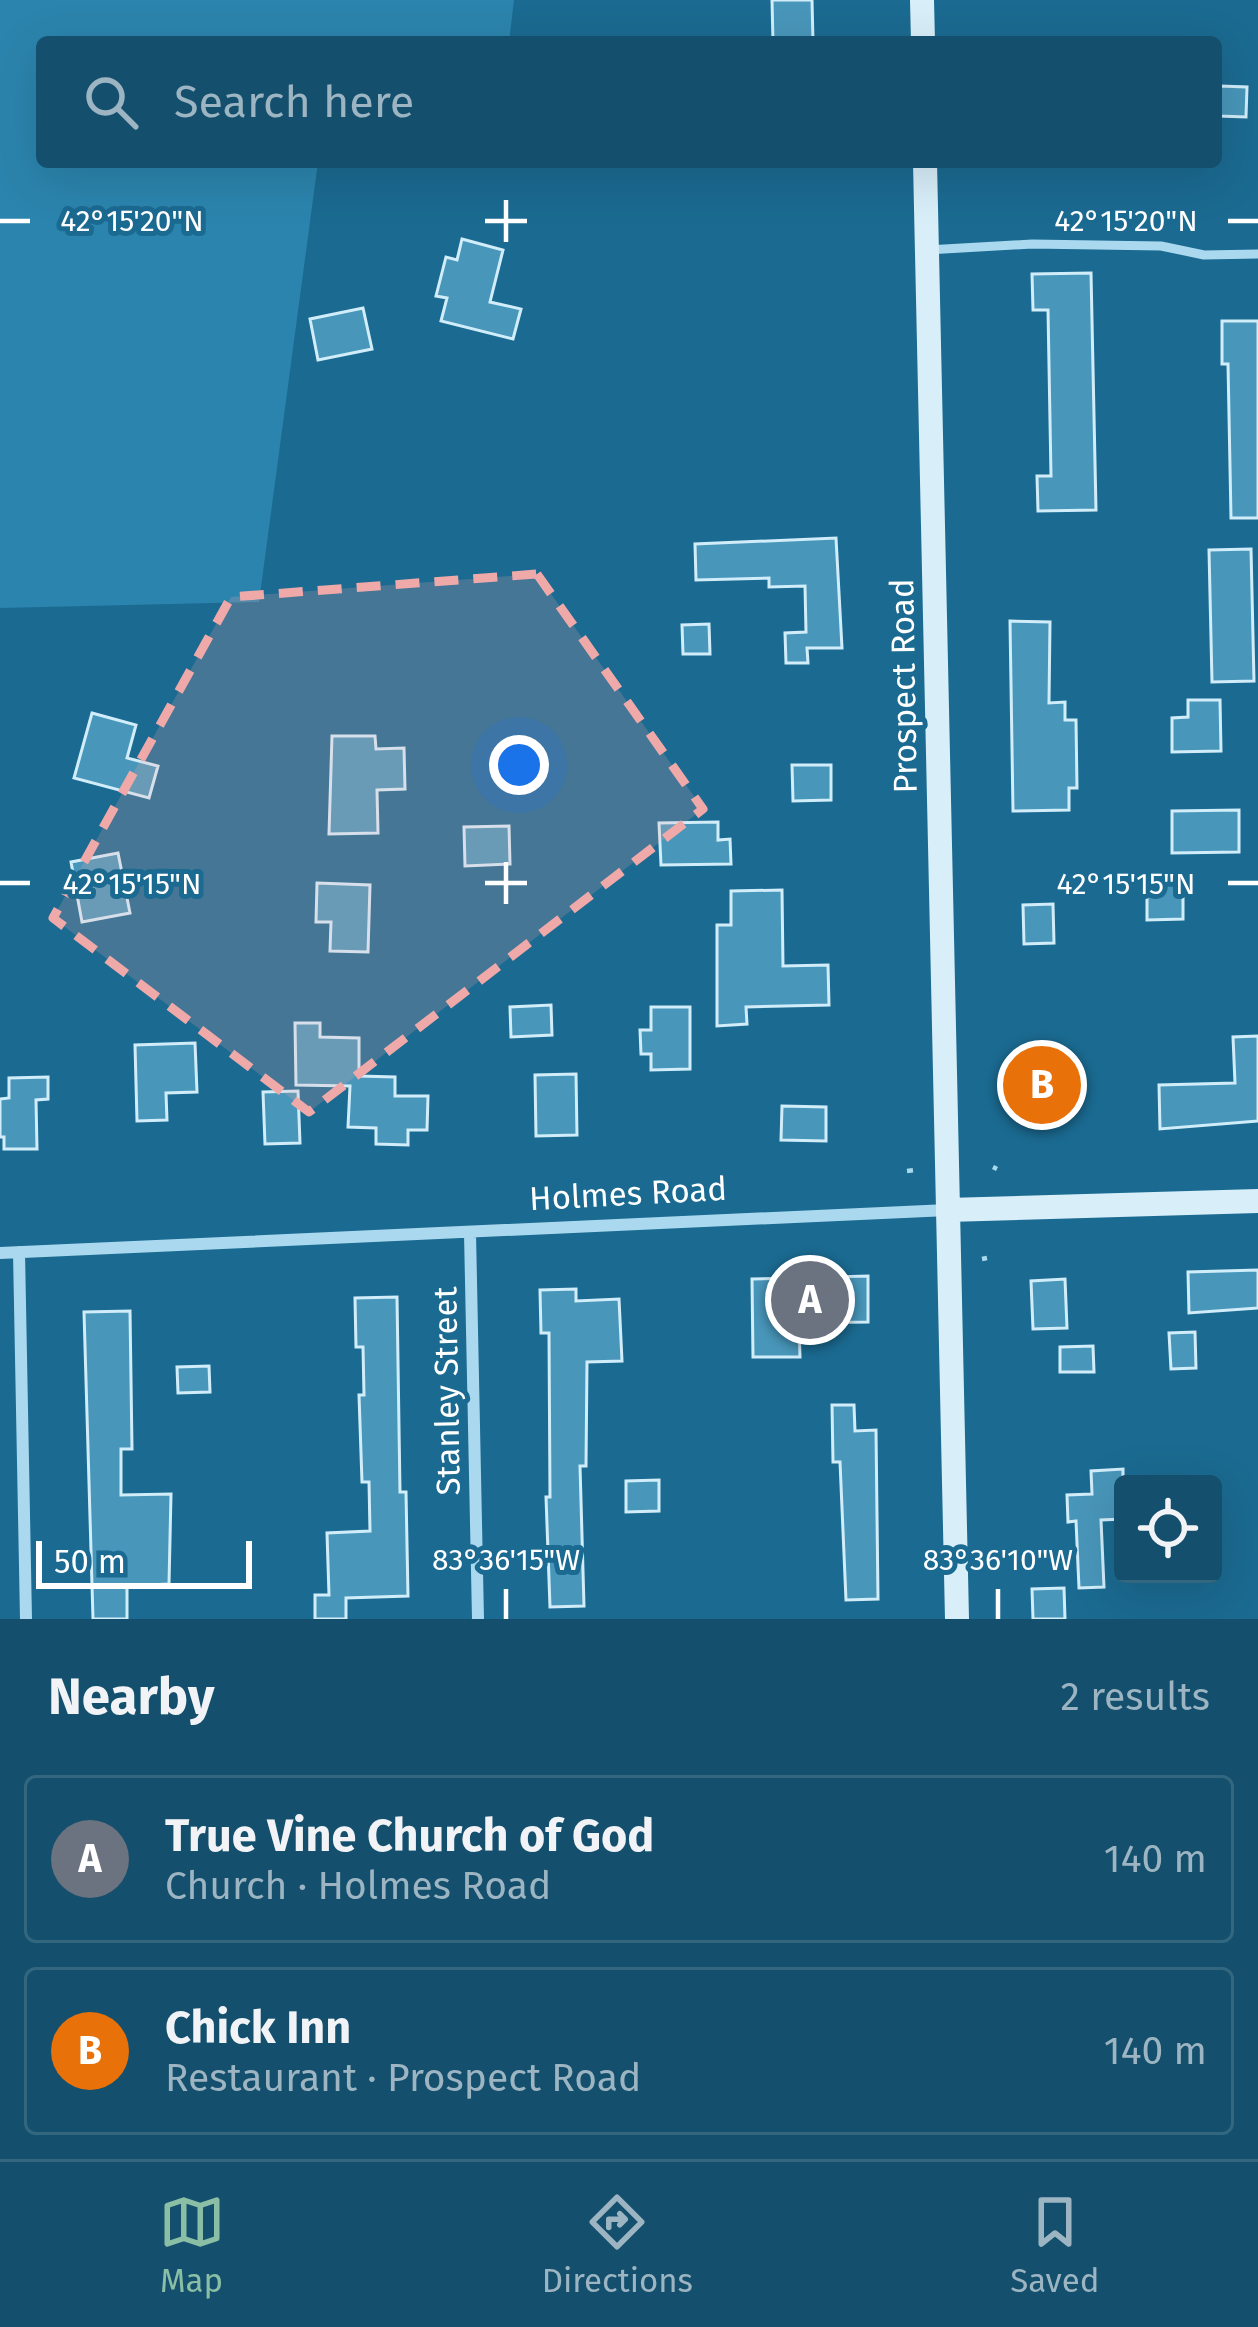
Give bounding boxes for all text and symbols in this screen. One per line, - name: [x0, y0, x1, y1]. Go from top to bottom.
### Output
- search box: [36, 36, 1222, 168]
- icon: search: [78, 69, 144, 135]
- text: Search here: [174, 75, 414, 129]
- text: 42°15'20"N: [60, 203, 204, 239]
- text: 42°15'20"N: [1054, 203, 1198, 239]
- street label: Prospect Road: [882, 578, 926, 794]
- your location: [489, 735, 549, 795]
- text: 42°15'15"N: [62, 866, 202, 902]
- text: 42°15'15"N: [1056, 866, 1196, 902]
- pin: B: [1003, 1040, 1081, 1130]
- street label: Holmes Road: [528, 1169, 728, 1219]
- pin: A: [771, 1255, 849, 1345]
- street label: Stanley Street: [425, 1286, 469, 1496]
- map controls: [1114, 1475, 1222, 1583]
- button: locate: [1114, 1475, 1222, 1583]
- scale bar: [36, 1535, 252, 1588]
- text: 50 m: [54, 1542, 126, 1582]
- text: 83°36'15"W: [432, 1542, 580, 1578]
- text: 83°36'10"W: [923, 1542, 1073, 1578]
- text: Nearby: [48, 1666, 214, 1728]
- text: 2 results: [1061, 1674, 1210, 1720]
- text: True Vine Church of God: [165, 1809, 654, 1863]
- text: A: [78, 1836, 102, 1882]
- text: 140 m: [1104, 1836, 1207, 1882]
- text: Church · Holmes Road: [165, 1863, 551, 1909]
- text: Chick Inn: [165, 2001, 351, 2055]
- text: B: [78, 2028, 102, 2074]
- text: 140 m: [1104, 2028, 1207, 2074]
- text: Restaurant · Prospect Road: [165, 2055, 641, 2101]
- tab: Map: [159, 2189, 225, 2301]
- tab: Directions: [542, 2189, 693, 2301]
- tab: Saved: [1010, 2189, 1099, 2301]

